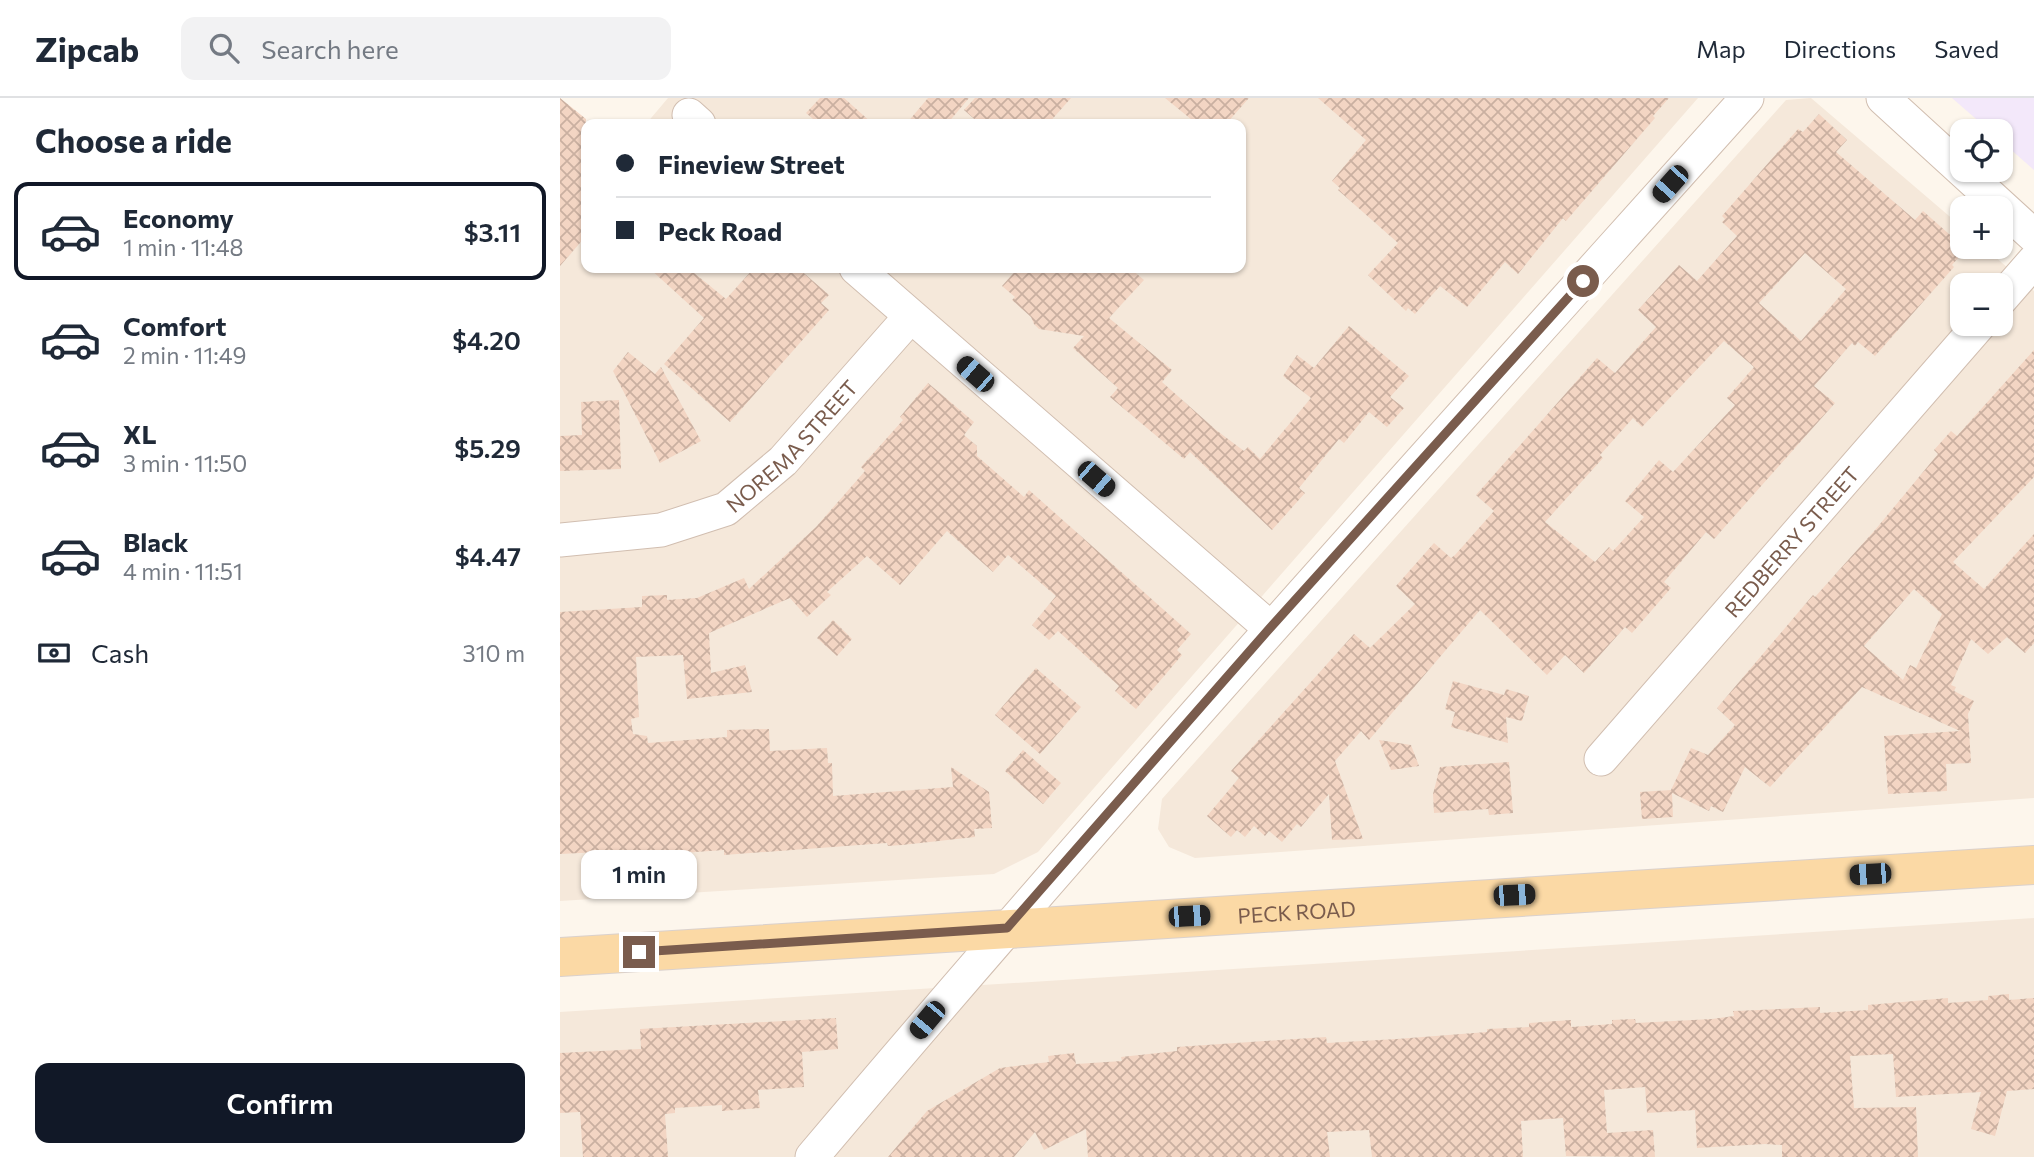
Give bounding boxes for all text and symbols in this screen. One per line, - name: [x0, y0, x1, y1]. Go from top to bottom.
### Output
- search box: [181, 17, 671, 80]
- text: Zipcab: [35, 28, 139, 69]
- icon: search: [205, 29, 243, 67]
- text: Search here: [261, 33, 399, 64]
- text: Map: [1696, 34, 1746, 63]
- text: Directions: [1784, 34, 1896, 63]
- text: Saved: [1934, 34, 1999, 63]
- map controls: [1950, 119, 2013, 336]
- button: locate: [1950, 119, 2013, 182]
- text: Choose a ride: [35, 120, 232, 160]
- text: Fineview Street: [658, 148, 845, 179]
- car: [1649, 161, 1692, 207]
- button: +: [1950, 196, 2013, 259]
- icon: car: [39, 200, 102, 263]
- text: Economy: [123, 202, 234, 233]
- text: Peck Road: [658, 215, 782, 246]
- text: $3.11: [464, 216, 521, 247]
- text: 1 min · 11:48: [123, 233, 243, 261]
- route start: [1567, 265, 1599, 297]
- button: −: [1950, 273, 2013, 336]
- icon: car: [39, 308, 102, 371]
- text: Comfort: [123, 310, 226, 341]
- text: $4.20: [452, 324, 521, 355]
- text: 2 min · 11:49: [123, 341, 246, 369]
- car: [953, 352, 998, 396]
- street label: NOREMA STREET: [720, 374, 862, 517]
- icon: car: [39, 416, 102, 479]
- text: XL: [123, 418, 157, 449]
- text: $5.29: [454, 432, 521, 463]
- text: 3 min · 11:50: [123, 449, 247, 477]
- car: [1074, 457, 1119, 501]
- street label: REDBERRY STREET: [1719, 461, 1863, 621]
- icon: car: [39, 524, 102, 587]
- text: Black: [123, 526, 189, 557]
- text: $4.47: [455, 540, 521, 571]
- text: 4 min · 11:51: [123, 557, 243, 585]
- icon: cash: [35, 634, 73, 672]
- text: Cash: [91, 637, 149, 668]
- text: 310 m: [463, 639, 525, 667]
- callout: 1 min: [581, 850, 697, 900]
- text: 1 min: [612, 860, 666, 888]
- car: [1849, 862, 1892, 886]
- car: [1493, 883, 1536, 907]
- street label: PECK ROAD: [1237, 895, 1356, 927]
- car: [1168, 904, 1211, 928]
- route end: [623, 936, 655, 968]
- car: [906, 997, 949, 1043]
- button: Confirm: [35, 1063, 525, 1143]

